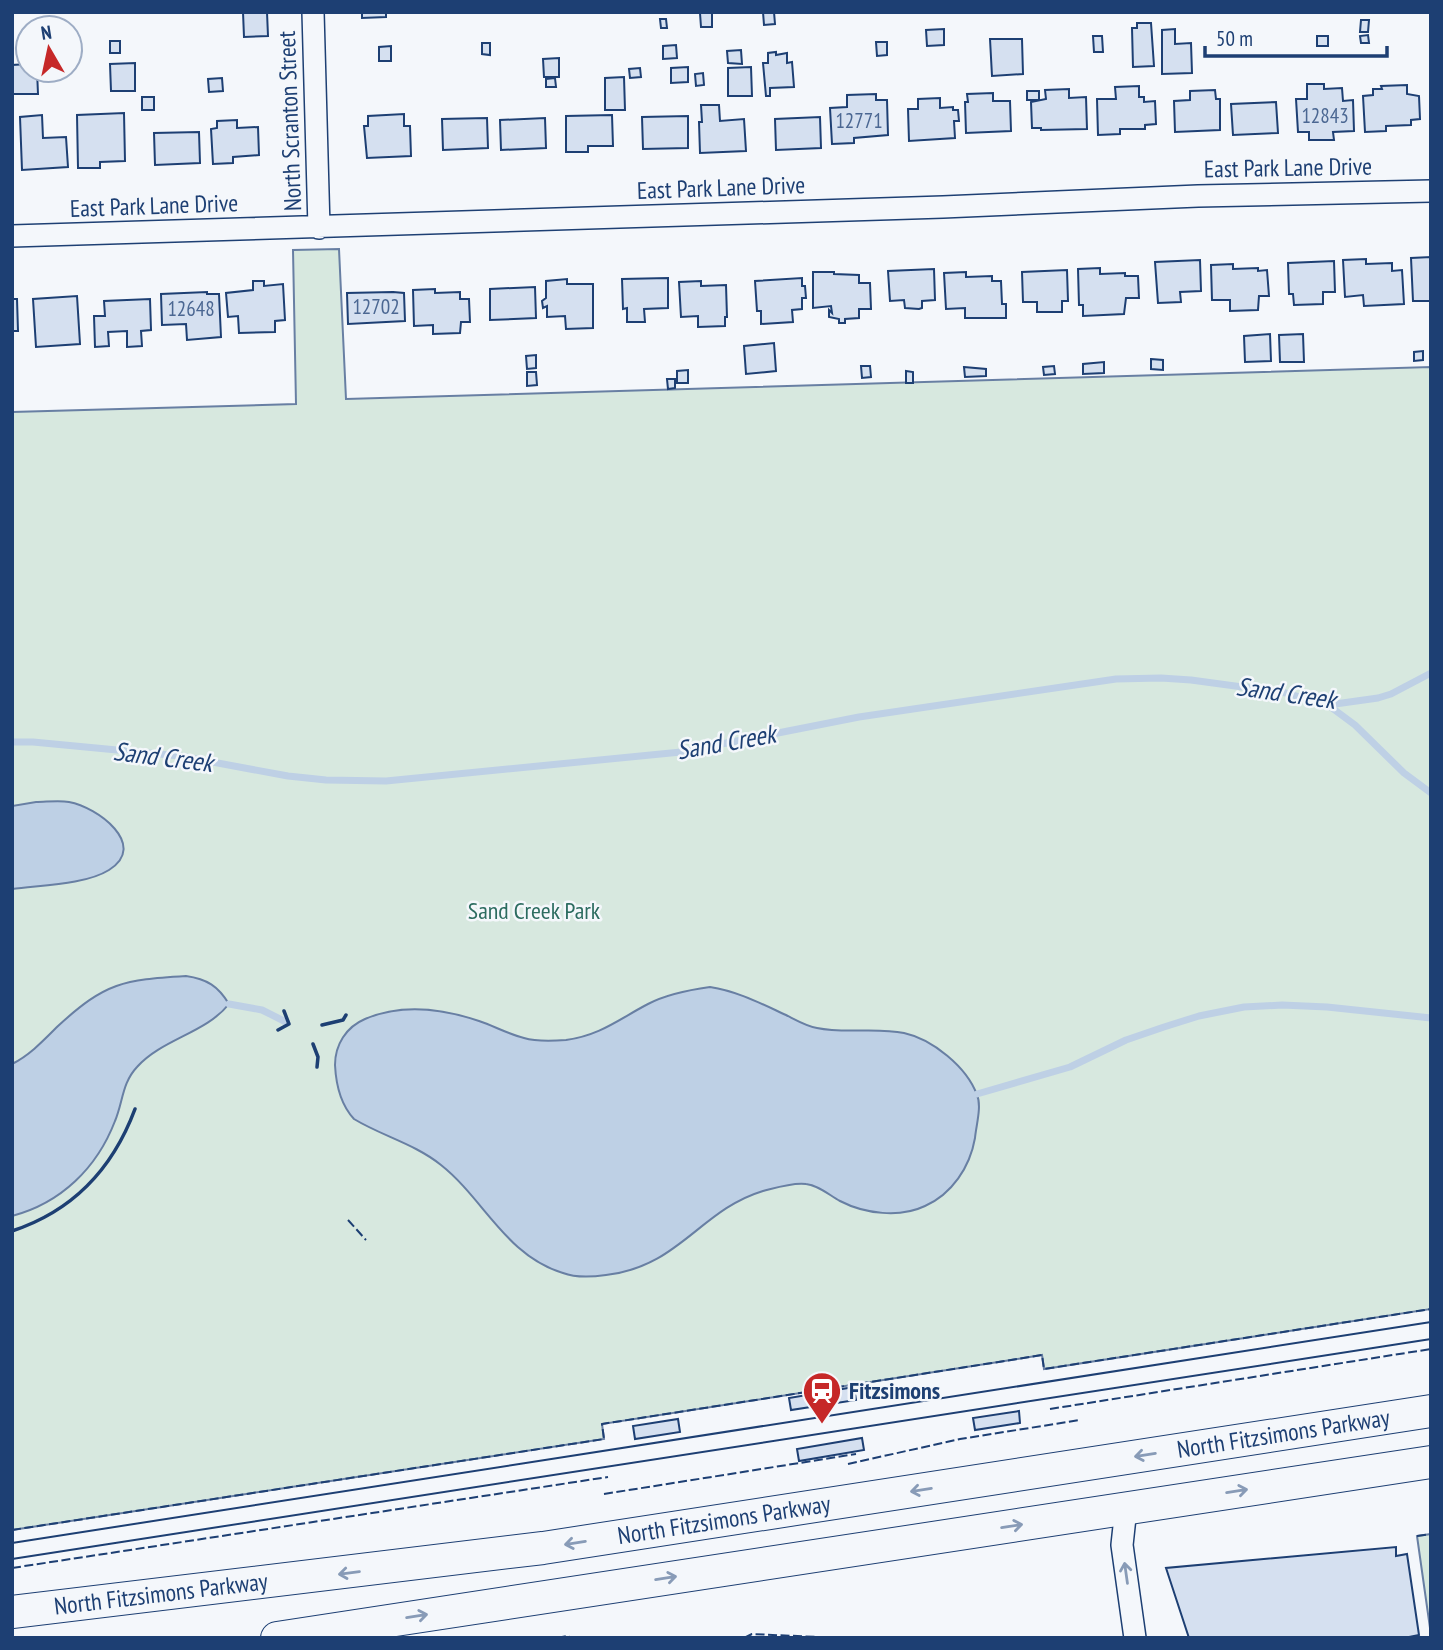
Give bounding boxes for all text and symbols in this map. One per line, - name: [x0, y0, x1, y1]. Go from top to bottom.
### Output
- north arrow: [14, 14, 84, 84]
- scale bar: [1205, 14, 1387, 58]
- text: N: [39, 20, 53, 45]
- text: 50 m: [1216, 25, 1253, 52]
- street label: North Scranton Street: [271, 30, 308, 212]
- house number: 12843: [1301, 102, 1349, 129]
- house number: 12771: [835, 107, 883, 134]
- street label: East Park Lane Drive: [1204, 151, 1372, 184]
- street label: East Park Lane Drive: [636, 169, 806, 206]
- street label: East Park Lane Drive: [69, 187, 239, 224]
- house number: 12702: [352, 293, 400, 320]
- house number: 12648: [167, 295, 215, 322]
- water label: Sand Creek: [1234, 669, 1341, 716]
- water label: Sand Creek: [674, 716, 781, 766]
- water label: Sand Creek: [112, 734, 217, 779]
- park label: Sand Creek Park: [468, 895, 601, 926]
- station icon: Fitzsimons: [801, 1370, 843, 1425]
- place label: Fitzsimons: [849, 1375, 940, 1406]
- street label: North Fitzsimons Parkway: [1175, 1402, 1392, 1465]
- one-way arrow: [1134, 1449, 1157, 1462]
- one-way arrow: [910, 1484, 932, 1497]
- one-way arrow: [1225, 1485, 1248, 1498]
- street label: North Fitzsimons Parkway: [615, 1488, 832, 1551]
- one-way arrow: [1000, 1519, 1023, 1532]
- one-way arrow: [564, 1537, 587, 1550]
- one-way arrow: [1119, 1562, 1132, 1585]
- street label: North Fitzsimons Parkway: [52, 1565, 269, 1622]
- one-way arrow: [338, 1566, 361, 1579]
- one-way arrow: [654, 1571, 677, 1584]
- one-way arrow: [405, 1609, 428, 1622]

